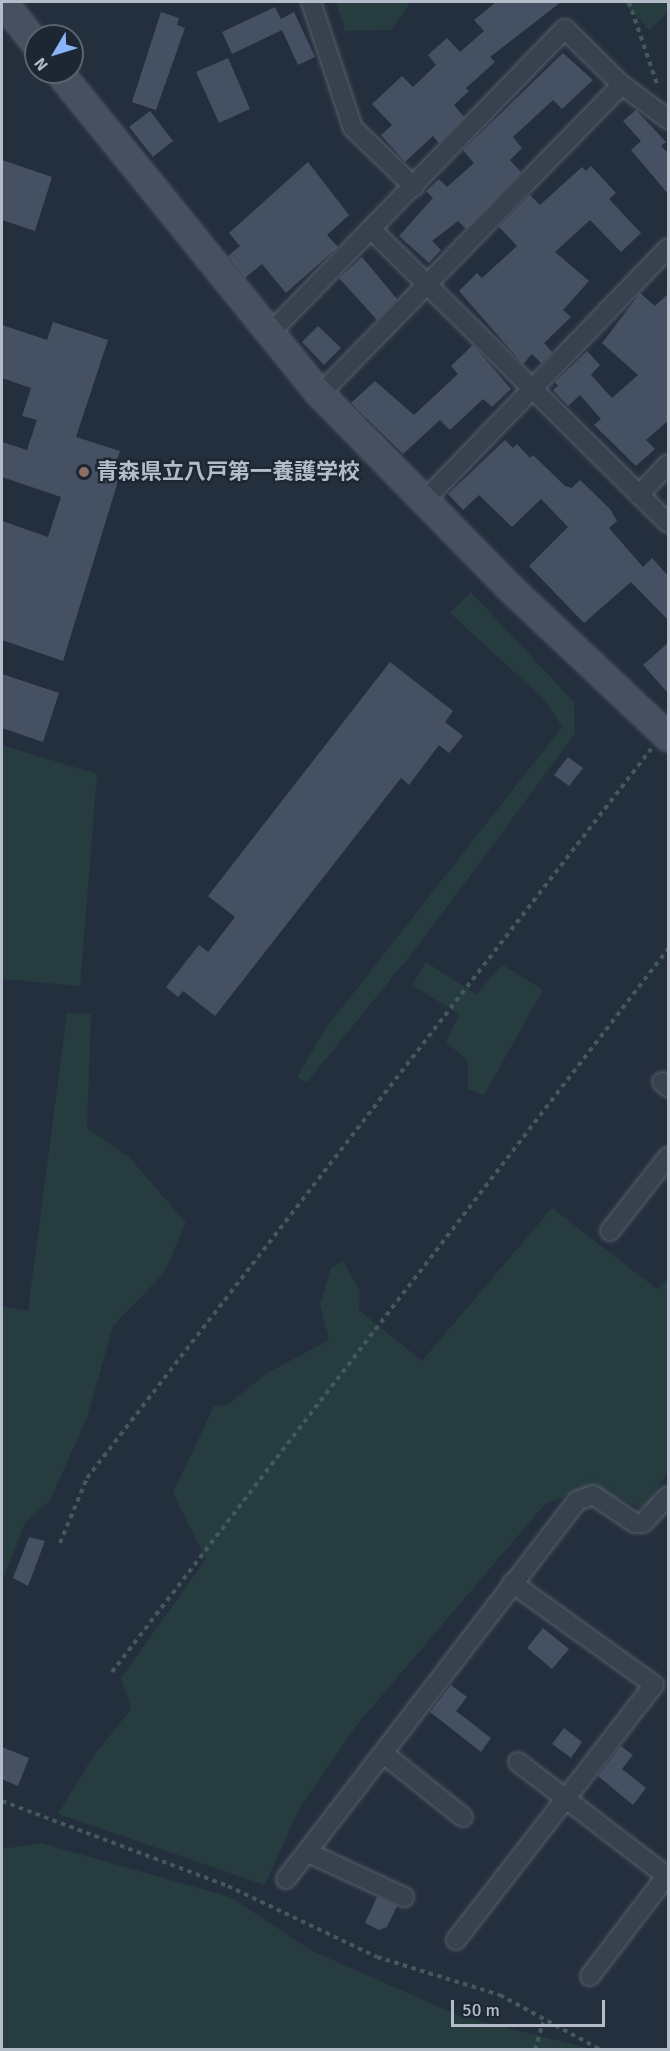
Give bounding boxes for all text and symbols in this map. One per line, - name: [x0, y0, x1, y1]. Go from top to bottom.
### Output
- north arrow: [24, 24, 84, 84]
- text: N: [30, 53, 53, 74]
- place label: 青森県立八戸第一養護学校: [96, 459, 360, 485]
- marker: 青森県立八戸第一養護学校: [77, 465, 91, 479]
- scale bar: [454, 1988, 608, 2026]
- text: 50 m: [462, 1999, 500, 2021]

